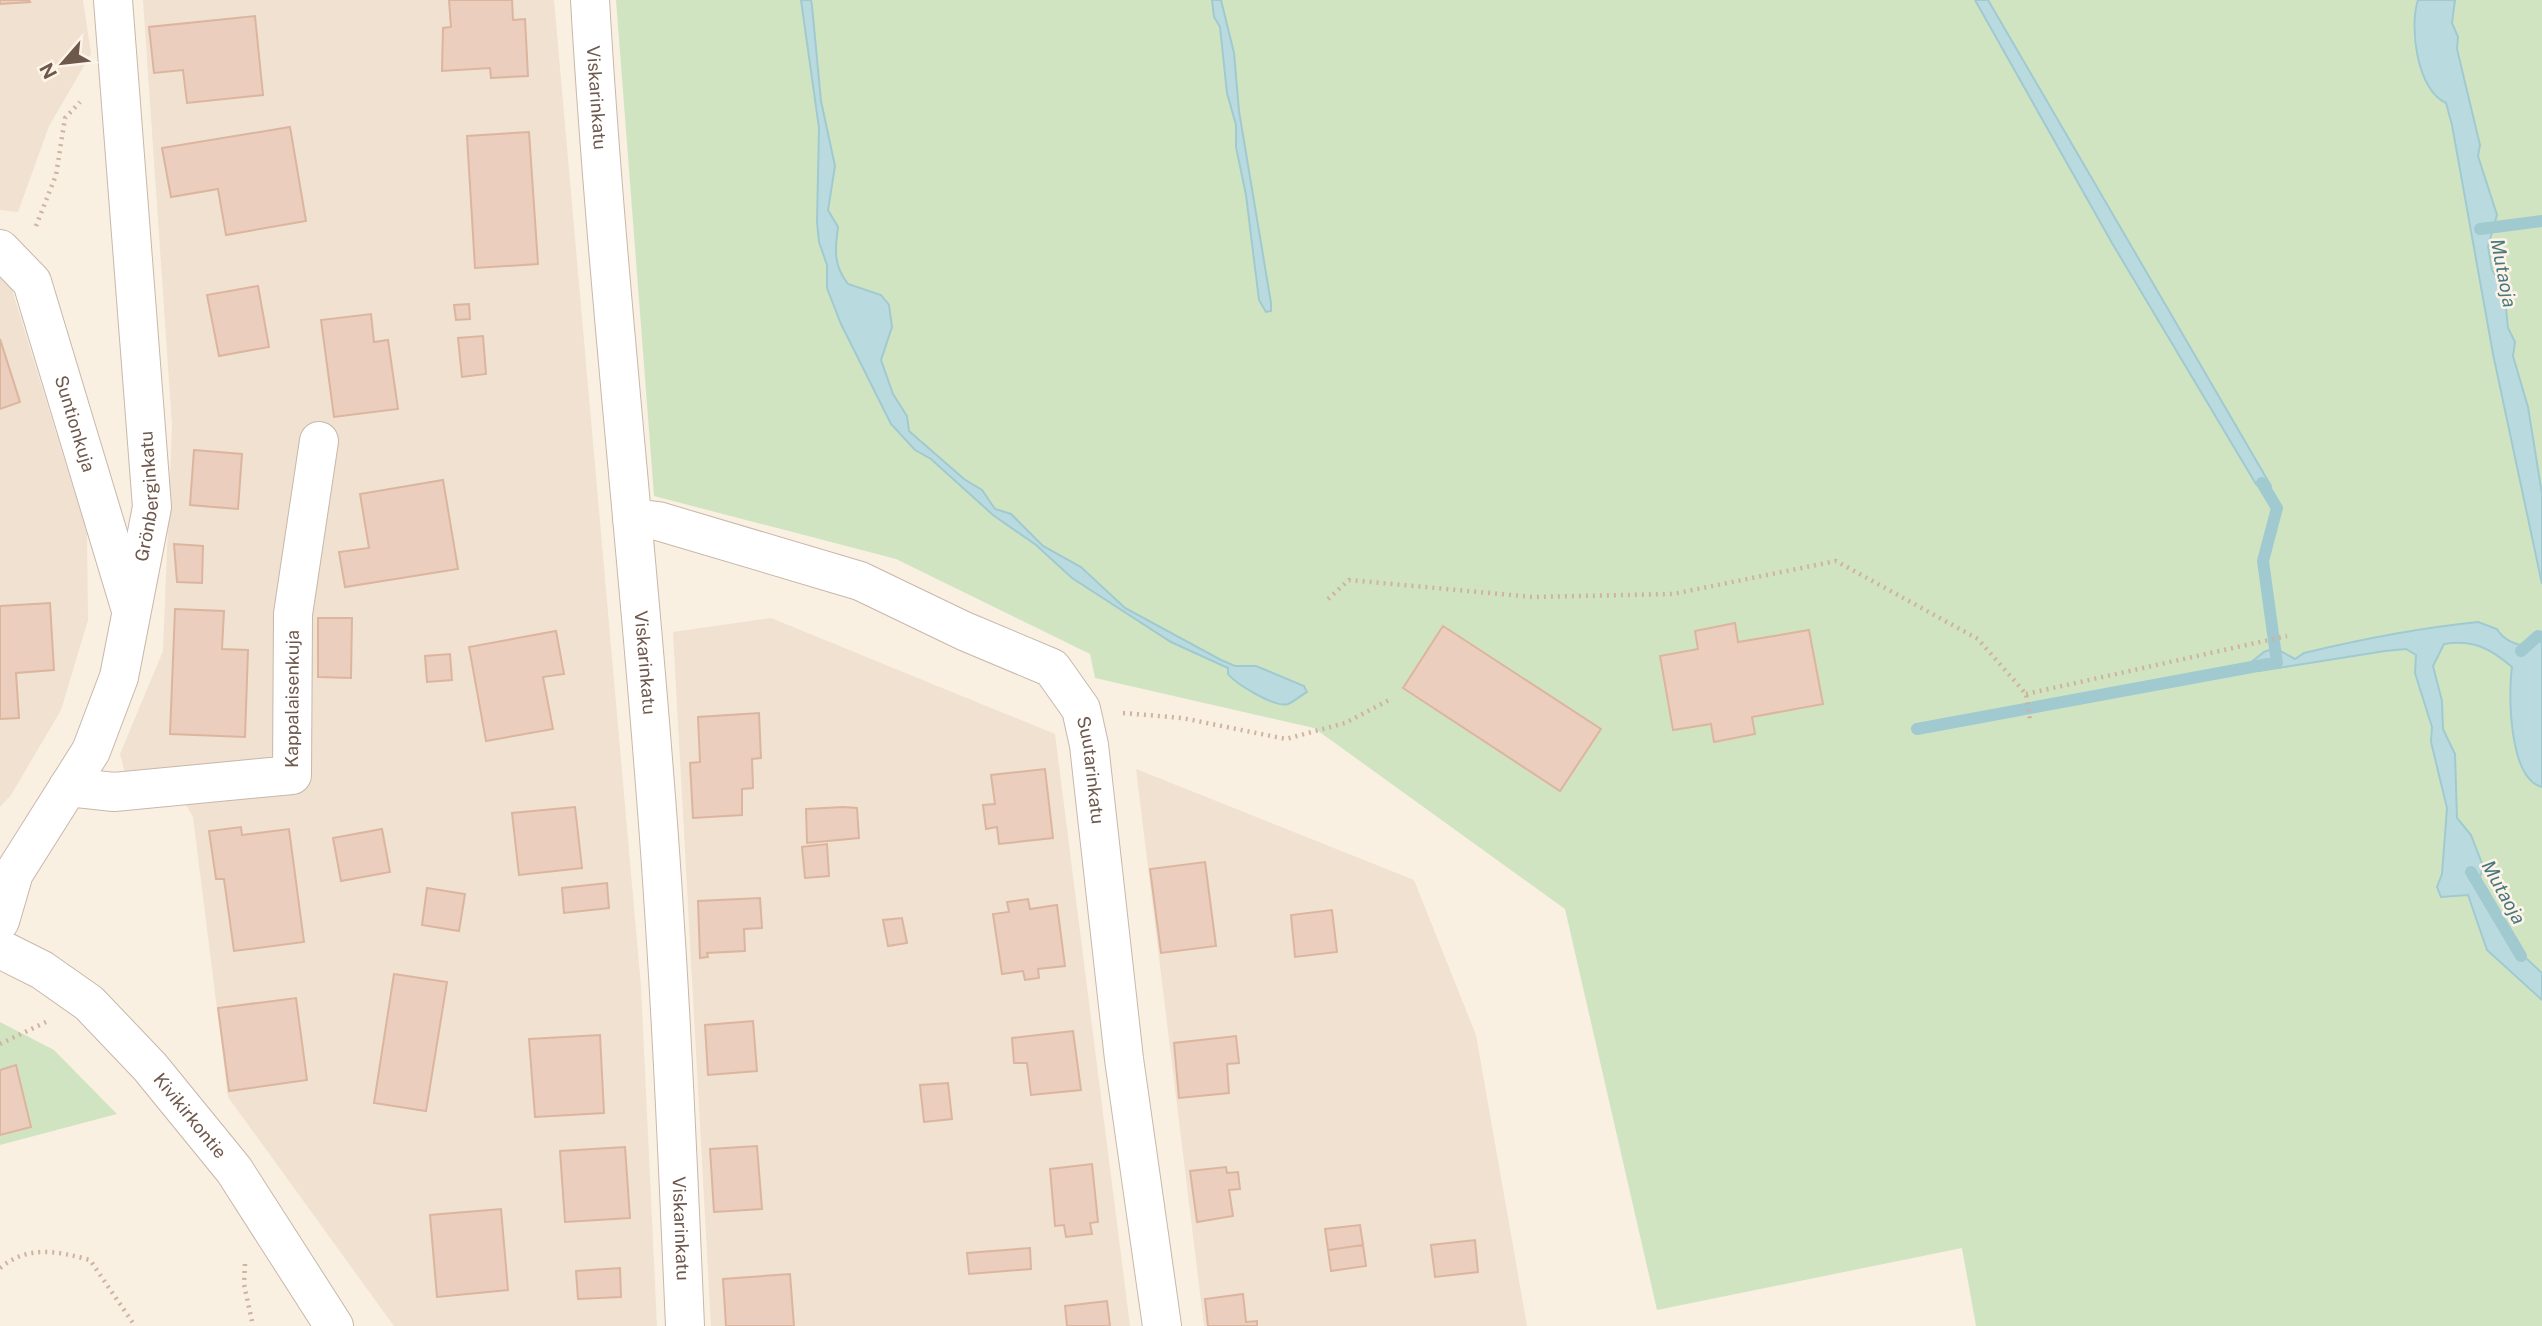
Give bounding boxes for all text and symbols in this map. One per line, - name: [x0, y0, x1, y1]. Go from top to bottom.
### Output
- north arrow: [28, 28, 98, 98]
- street label: Viskarinkatu: [583, 45, 611, 151]
- text: N: [35, 59, 61, 83]
- water label: Mutaoja: [2487, 237, 2521, 309]
- street label: Suntionkuja: [51, 373, 100, 474]
- street label: Grönberginkatu: [131, 430, 162, 563]
- street label: Viskarinkatu: [631, 610, 660, 716]
- street label: Kappalaisenkuja: [281, 630, 303, 768]
- street label: Suutarinkatu: [1073, 714, 1109, 825]
- water label: Mutaoja: [2478, 856, 2530, 928]
- street label: Kivikirkontie: [149, 1069, 231, 1162]
- street label: Viskarinkatu: [668, 1176, 694, 1281]

